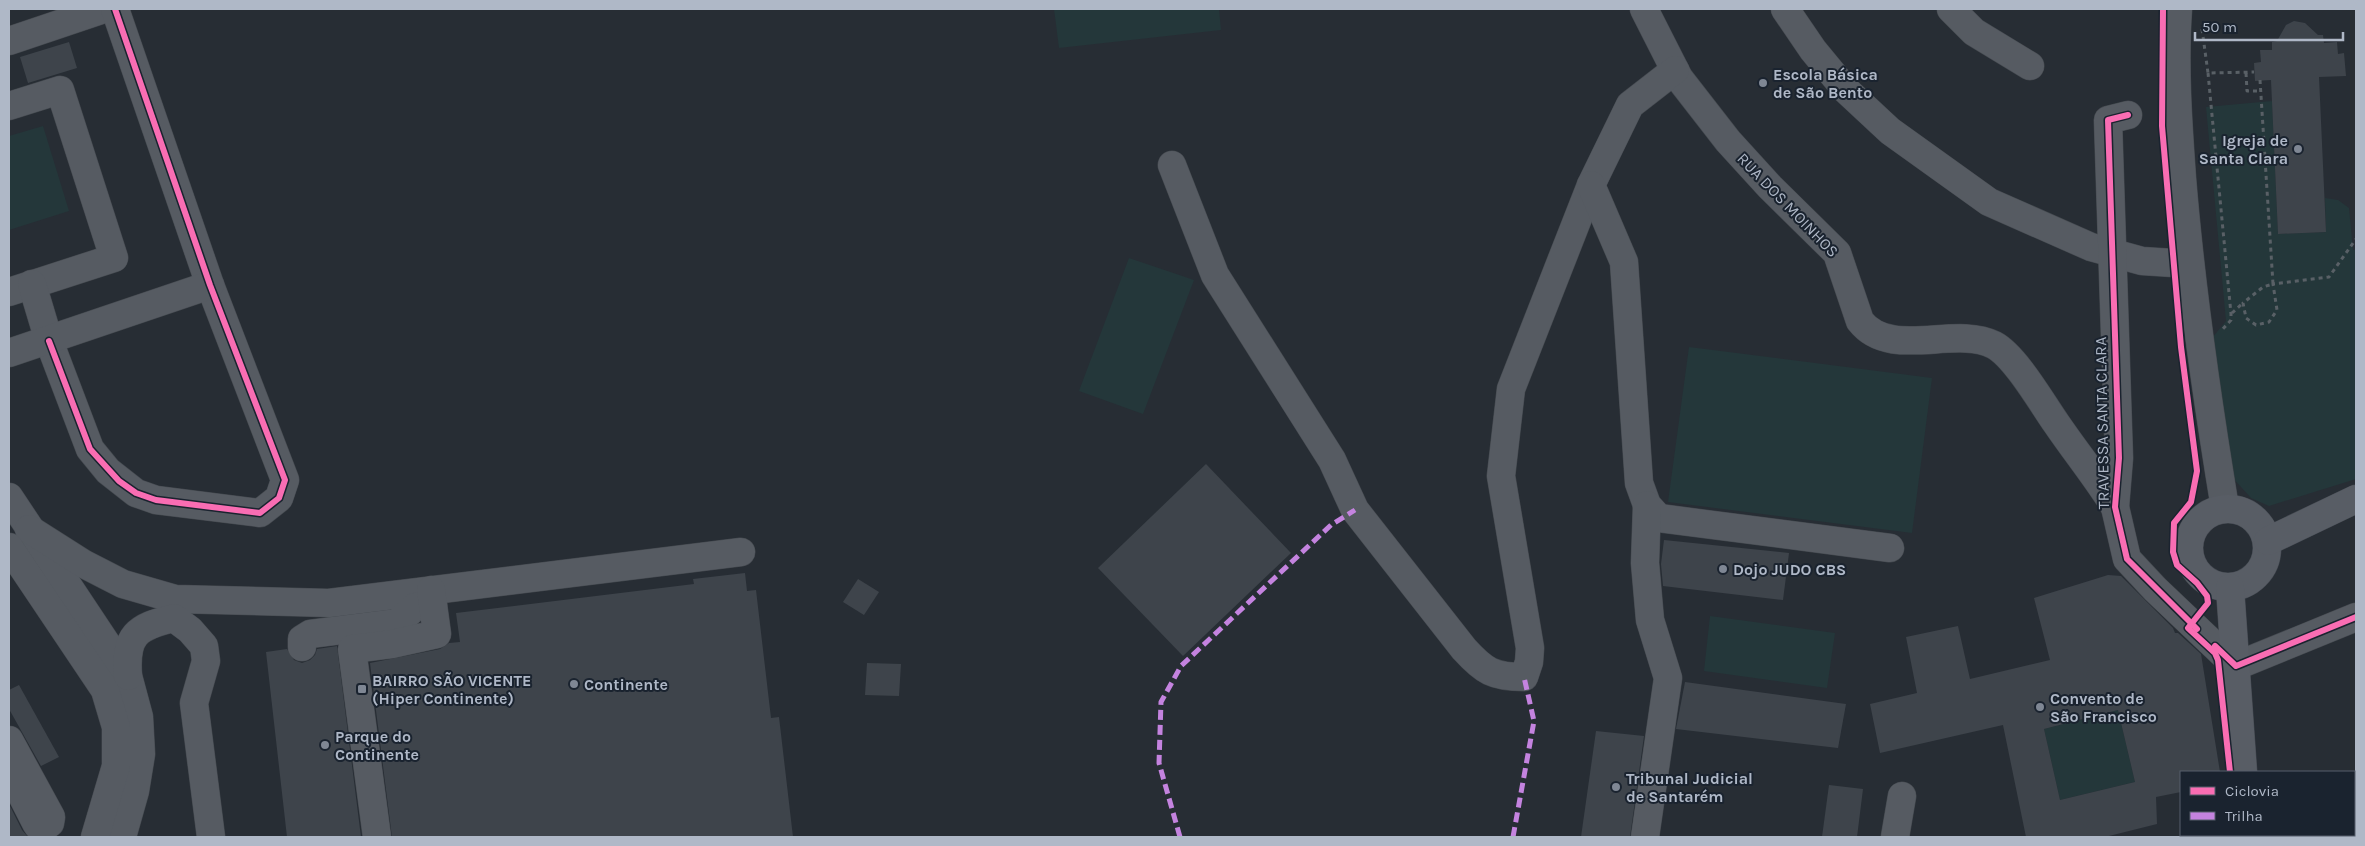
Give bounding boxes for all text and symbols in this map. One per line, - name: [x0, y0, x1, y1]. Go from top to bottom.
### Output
- scale bar: [2195, 10, 2342, 42]
- text: 50 m: [2202, 18, 2237, 36]
- place label: Escola Básica de São Bento: [1773, 65, 1878, 102]
- marker: Escola Básica de São Bento: [1757, 77, 1769, 89]
- place label: Igreja de Santa Clara: [2199, 131, 2288, 168]
- marker: Igreja de Santa Clara: [2292, 143, 2304, 155]
- street label: RUA DOS MOINHOS: [1733, 149, 1843, 261]
- street label: TRAVESSA SANTA CLARA: [2091, 337, 2113, 509]
- place label: Dojo JUDO CBS: [1733, 560, 1846, 579]
- marker: Dojo JUDO CBS: [1717, 563, 1729, 575]
- place label: BAIRRO SÃO VICENTE (Hiper Continente): [372, 671, 531, 708]
- place label: Continente: [584, 675, 668, 694]
- marker: Continente: [568, 678, 580, 690]
- marker: BAIRRO SÃO VICENTE (Hiper Continente): [356, 683, 368, 695]
- place label: Convento de São Francisco: [2050, 689, 2157, 726]
- marker: Convento de São Francisco: [2034, 701, 2046, 713]
- place label: Parque do Continente: [335, 727, 419, 764]
- marker: Parque do Continente: [319, 739, 331, 751]
- place label: Tribunal Judicial de Santarém: [1626, 769, 1753, 806]
- legend: [2180, 771, 2355, 836]
- marker: Tribunal Judicial de Santarém: [1610, 781, 1622, 793]
- text: Ciclovia: [2225, 782, 2279, 800]
- text: Trilha: [2225, 807, 2263, 825]

